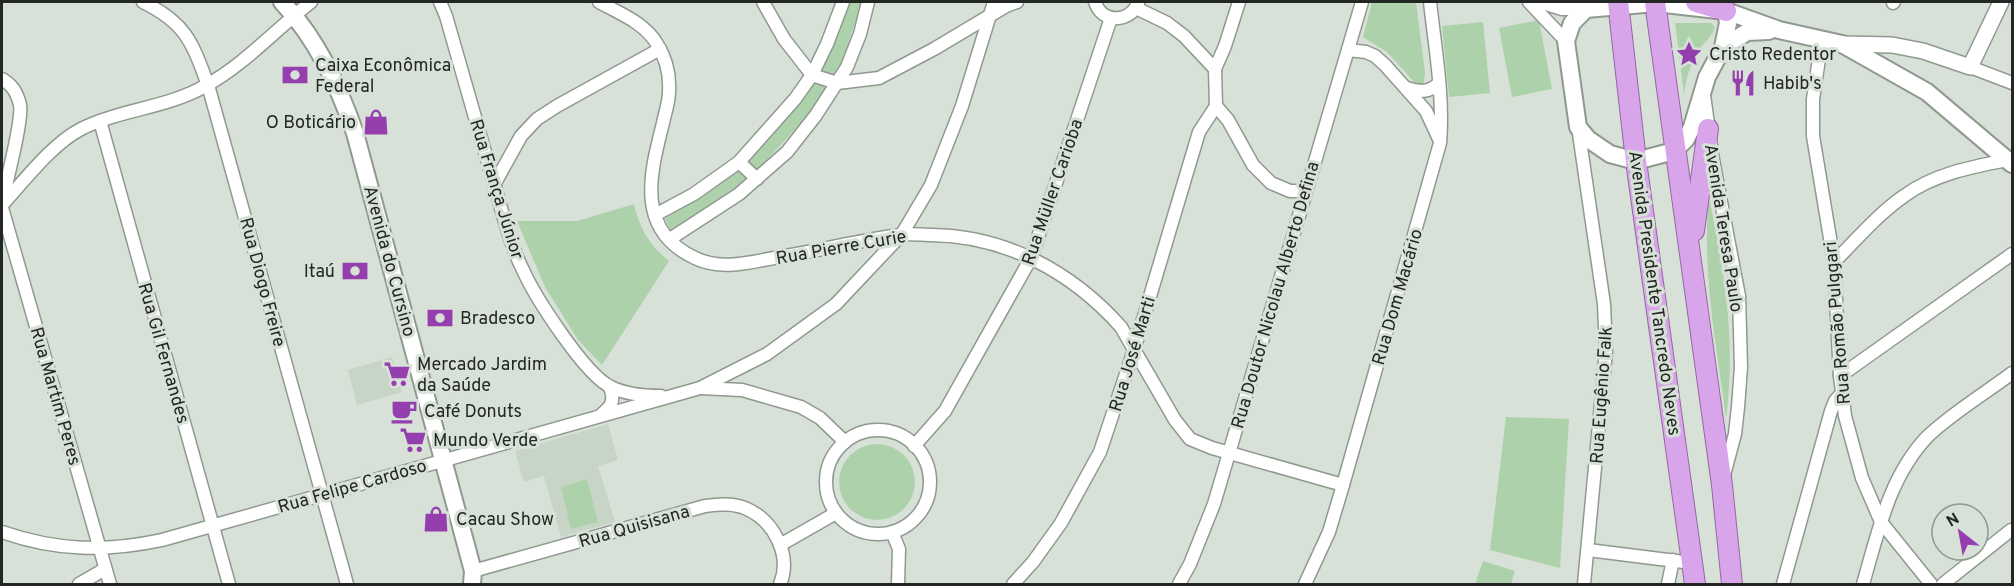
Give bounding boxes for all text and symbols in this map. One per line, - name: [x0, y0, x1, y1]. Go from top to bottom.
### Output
- place icon: Cristo Redentor: [1674, 39, 1704, 69]
- place label: Cristo Redentor: [1709, 44, 1836, 67]
- place label: Caixa Econômica Federal: [315, 55, 451, 99]
- bank icon: Caixa Econômica Federal: [280, 60, 310, 90]
- restaurant icon: Habib's: [1728, 68, 1758, 98]
- place label: Habib's: [1763, 73, 1822, 96]
- shop icon: O Boticário: [361, 107, 391, 137]
- place label: O Boticário: [266, 112, 356, 135]
- street label: Rua Müller Carioba: [1018, 116, 1089, 269]
- street label: Rua França Júnior: [463, 117, 528, 262]
- street label: Avenida Teresa Paulo: [1698, 142, 1747, 314]
- street label: Avenida Presidente Tancredo Neves: [1622, 149, 1685, 437]
- street label: Rua Doutor Nicolau Alberto Defina: [1227, 159, 1326, 432]
- street label: Avenida do Cursino: [357, 183, 420, 339]
- street label: Rua Diogo Freire: [233, 215, 290, 350]
- street label: Rua Pierre Curie: [774, 226, 908, 271]
- street label: Rua Dom Macário: [1368, 227, 1429, 368]
- street label: Rua Romão Pulggari: [1820, 240, 1857, 405]
- bank icon: Itaú: [340, 256, 370, 286]
- place label: Itaú: [304, 261, 335, 284]
- street label: Rua Gil Fernandes: [131, 280, 194, 426]
- street label: Rua José Marti: [1105, 294, 1162, 415]
- bank icon: Bradesco: [425, 303, 455, 333]
- place label: Bradesco: [460, 308, 535, 331]
- street label: Rua Martim Peres: [24, 325, 85, 468]
- street label: Rua Eugênio Falk: [1586, 326, 1619, 465]
- place label: Mercado Jardim da Saúde: [417, 354, 547, 398]
- supermarket icon: Mercado Jardim da Saúde: [382, 359, 412, 389]
- cafe icon: Café Donuts: [389, 396, 419, 426]
- place label: Café Donuts: [424, 401, 522, 424]
- supermarket icon: Mundo Verde: [398, 425, 428, 455]
- place label: Mundo Verde: [433, 430, 538, 453]
- street label: Rua Felipe Cardoso: [275, 455, 430, 520]
- street label: Rua Quisisana: [576, 501, 692, 554]
- north arrow: [1930, 502, 1990, 562]
- shop icon: Cacau Show: [421, 504, 451, 534]
- place label: Cacau Show: [456, 509, 554, 532]
- text: N: [1943, 509, 1963, 532]

